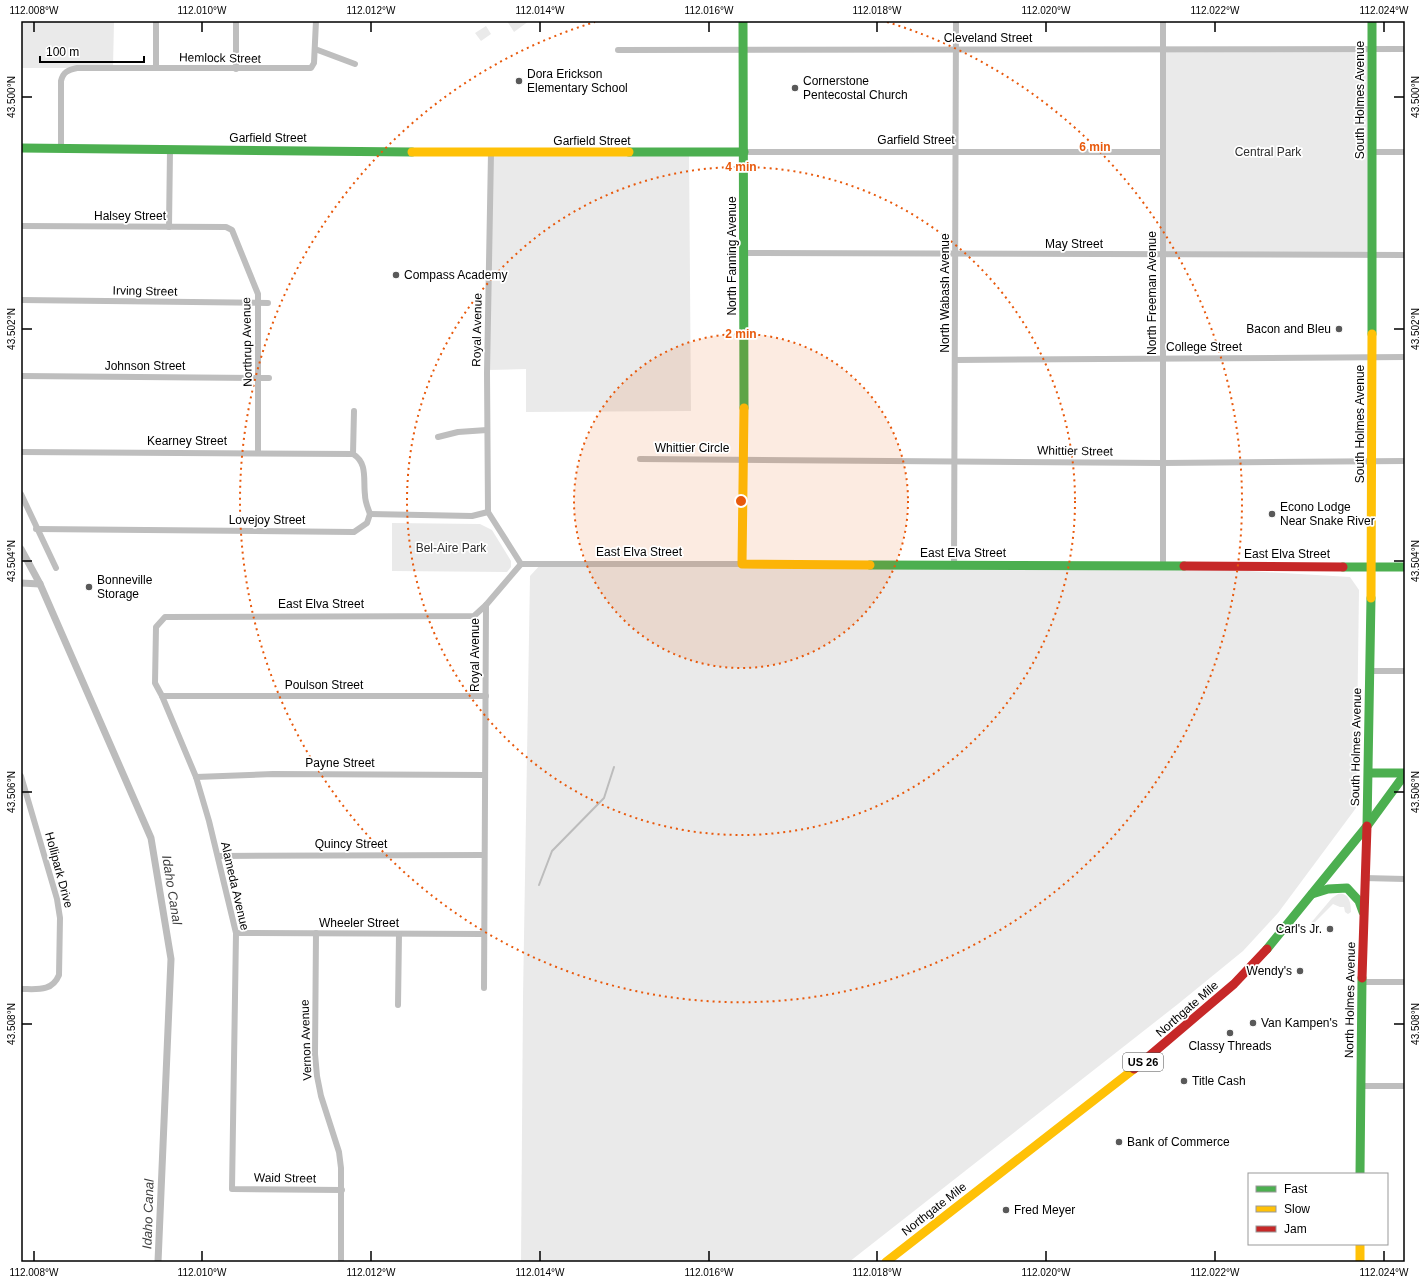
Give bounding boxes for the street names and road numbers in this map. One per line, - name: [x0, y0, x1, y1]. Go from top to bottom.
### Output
- street label: Cleveland Street: [944, 31, 1033, 45]
- street label: South Holmes Avenue: [1353, 40, 1367, 159]
- street label: Hemlock Street: [179, 50, 262, 66]
- street label: Garfield Street: [229, 131, 307, 145]
- street label: Garfield Street: [877, 133, 955, 147]
- street label: Garfield Street: [553, 134, 631, 148]
- street label: North Fanning Avenue: [725, 196, 739, 316]
- street label: Halsey Street: [94, 209, 167, 223]
- street label: North Freeman Avenue: [1145, 231, 1159, 355]
- street label: North Wabash Avenue: [938, 233, 952, 353]
- street label: May Street: [1045, 237, 1104, 251]
- street label: Irving Street: [113, 283, 178, 299]
- street label: Royal Avenue: [469, 293, 485, 367]
- street label: Northrup Avenue: [239, 297, 255, 387]
- street label: College Street: [1166, 340, 1243, 354]
- street label: Johnson Street: [105, 359, 186, 373]
- street label: South Holmes Avenue: [1353, 364, 1367, 483]
- street label: Kearney Street: [147, 434, 228, 448]
- street label: Whittier Circle: [655, 441, 730, 455]
- street label: Whittier Street: [1037, 443, 1114, 459]
- street label: Lovejoy Street: [229, 513, 306, 527]
- street label: East Elva Street: [596, 545, 683, 559]
- street label: East Elva Street: [920, 546, 1007, 560]
- street label: East Elva Street: [1244, 547, 1331, 561]
- street label: East Elva Street: [278, 597, 365, 611]
- street label: Royal Avenue: [468, 618, 482, 692]
- street label: Poulson Street: [285, 678, 364, 692]
- street label: South Holmes Avenue: [1348, 687, 1364, 806]
- street label: Payne Street: [305, 756, 375, 770]
- street label: Hollipark Drive: [42, 831, 76, 910]
- street label: Quincy Street: [315, 837, 388, 851]
- street label: Alameda Avenue: [218, 840, 252, 932]
- street label: Wheeler Street: [319, 916, 400, 930]
- street label: North Holmes Avenue: [1342, 941, 1358, 1058]
- street label: Northgate Mile: [1153, 978, 1221, 1040]
- street label: Vernon Avenue: [298, 999, 314, 1081]
- road number: US 26: [1123, 1053, 1163, 1071]
- street label: Waid Street: [254, 1170, 317, 1186]
- street label: Northgate Mile: [899, 1179, 969, 1239]

